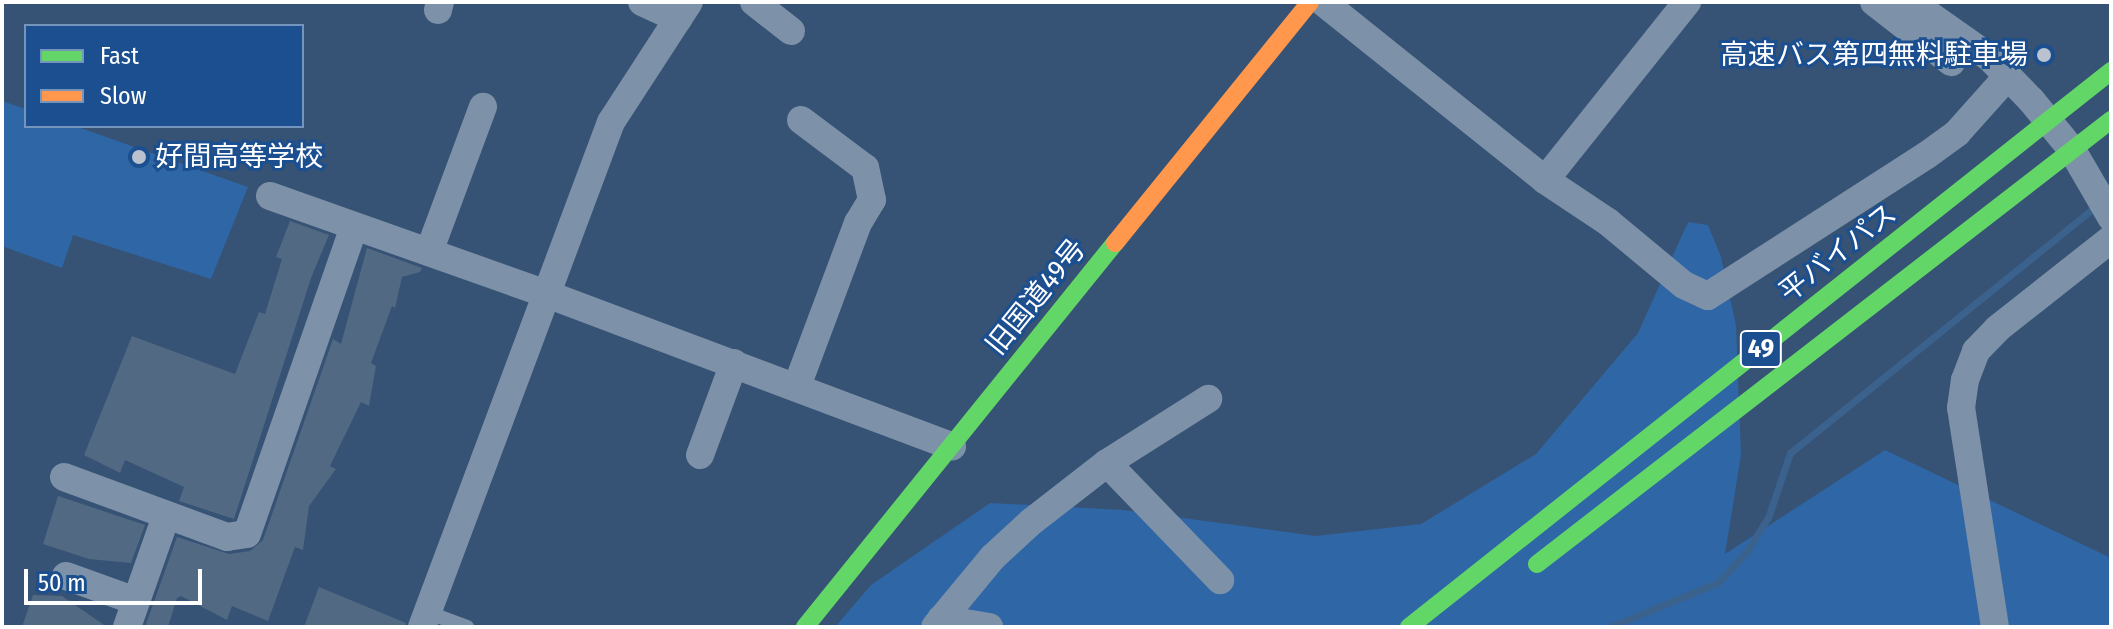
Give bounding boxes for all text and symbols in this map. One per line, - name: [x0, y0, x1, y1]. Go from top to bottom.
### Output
- legend: [24, 24, 304, 128]
- place label: 高速バス第四無料駐車場: [1720, 38, 2028, 72]
- text: Fast: [100, 42, 139, 70]
- marker: 高速バス第四無料駐車場: [2035, 46, 2053, 64]
- text: Slow: [100, 82, 146, 110]
- place label: 好間高等学校: [155, 140, 323, 174]
- marker: 好間高等学校: [130, 148, 148, 166]
- street label: 平バイパス: [1772, 197, 1904, 309]
- street label: 旧国道49号: [979, 233, 1093, 361]
- road number: 49: [1739, 327, 1783, 371]
- scale bar: [28, 553, 206, 603]
- text: 50 m: [38, 569, 86, 597]

